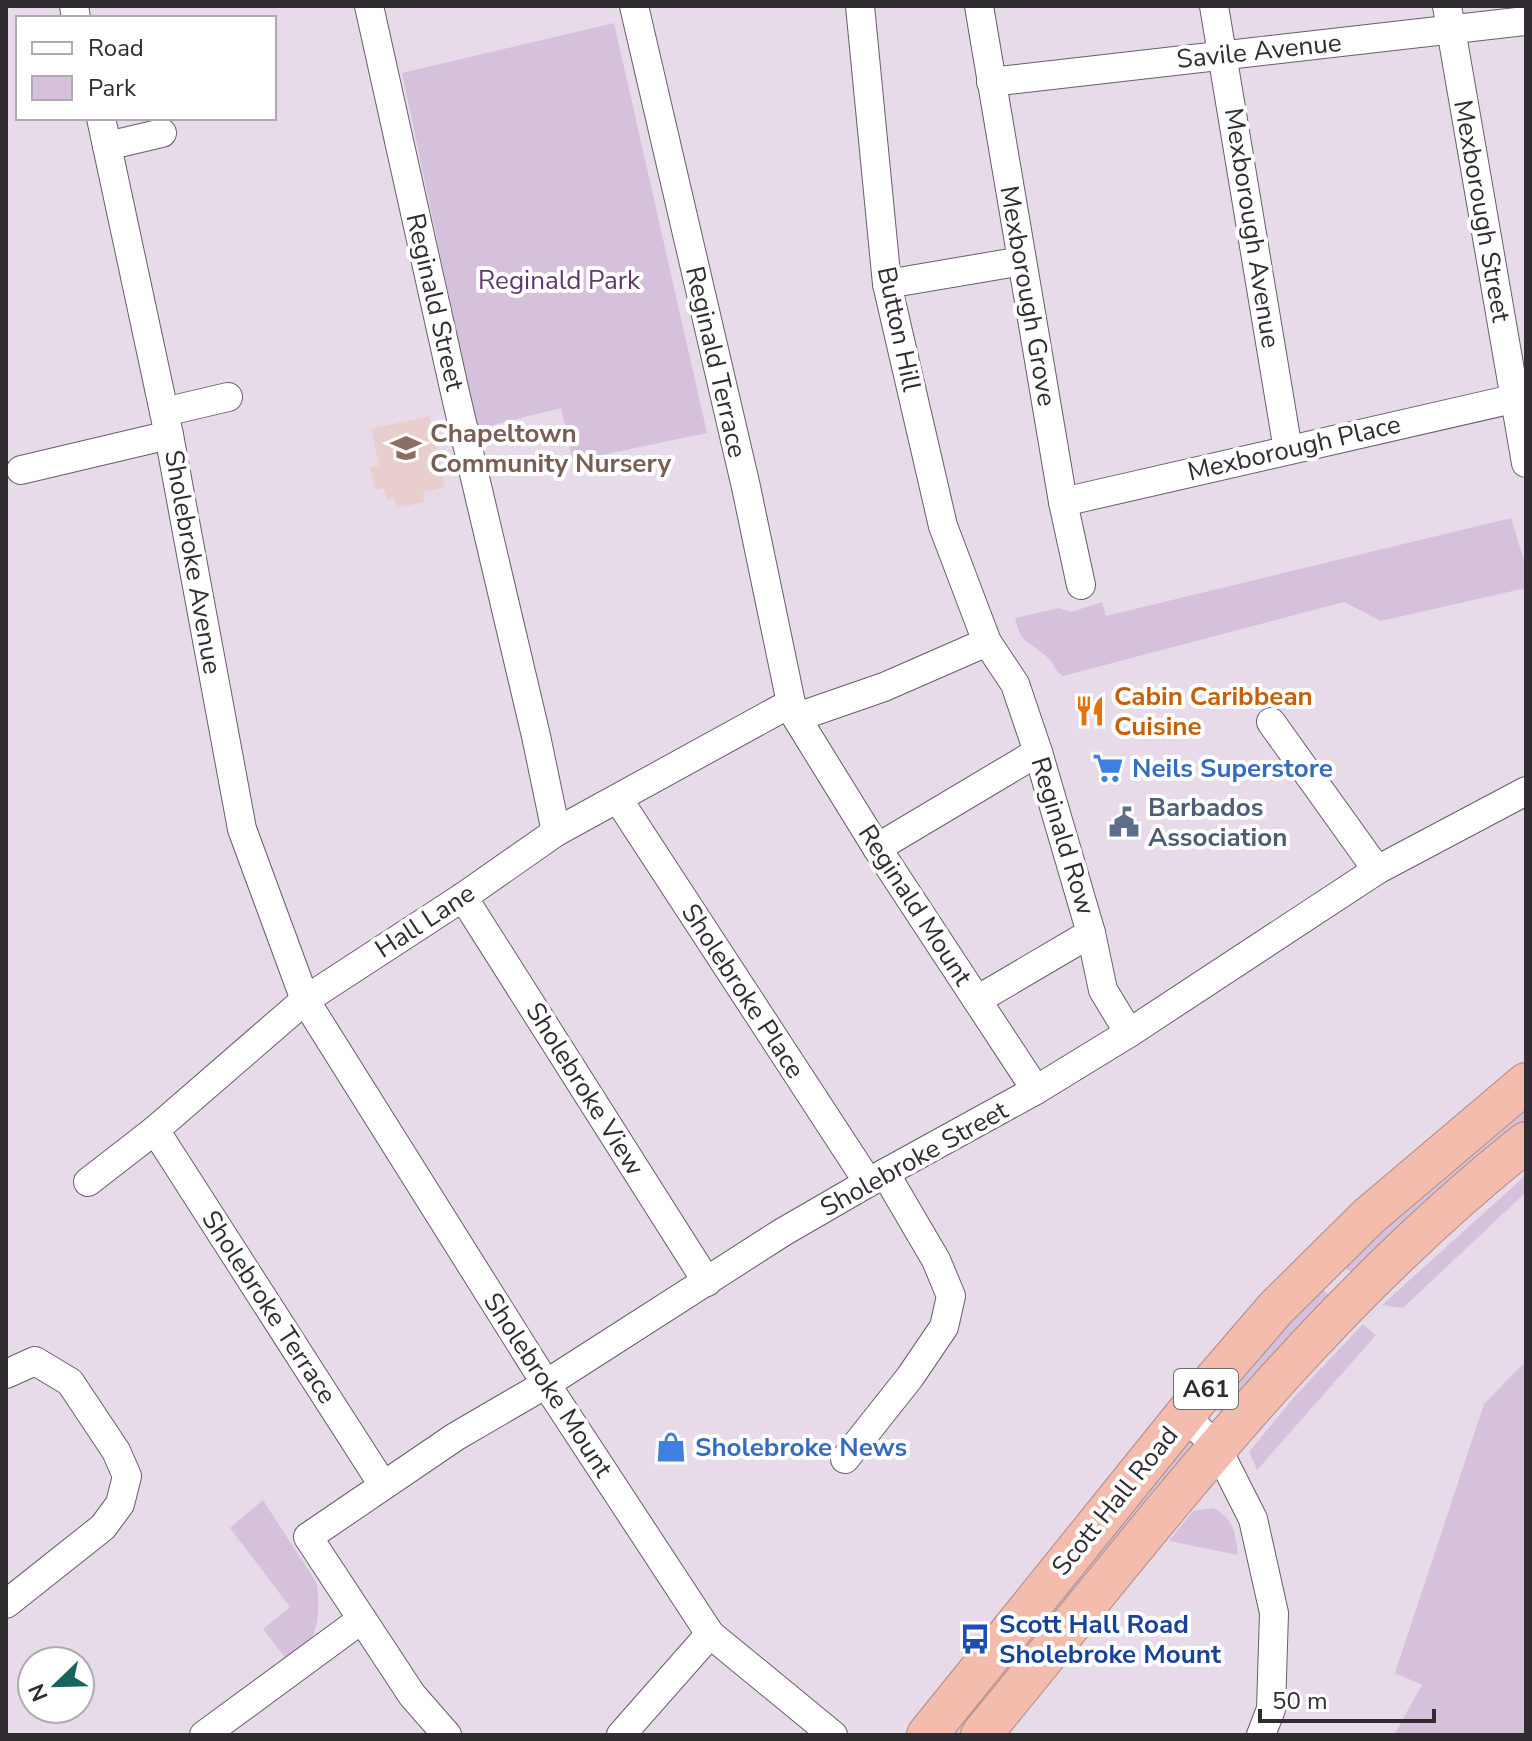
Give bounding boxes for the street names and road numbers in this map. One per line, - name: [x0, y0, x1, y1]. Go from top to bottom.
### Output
- street label: Savile Avenue: [1175, 25, 1343, 77]
- street label: Mexborough Street: [1445, 97, 1519, 326]
- street label: Mexborough Avenue: [1216, 105, 1288, 351]
- street label: Mexborough Grove: [991, 183, 1065, 409]
- street label: Reginald Street: [398, 210, 473, 395]
- street label: Reginald Terrace: [677, 263, 755, 461]
- street label: Button Hill: [869, 263, 929, 395]
- street label: Mexborough Place: [1184, 406, 1404, 490]
- street label: Sholebroke Avenue: [156, 447, 230, 677]
- street label: Reginald Row: [1022, 753, 1104, 919]
- street label: Reginald Mount: [850, 818, 981, 993]
- street label: Hall Lane: [368, 876, 482, 966]
- street label: Sholebroke Place: [673, 897, 813, 1085]
- street label: Sholebroke View: [518, 996, 652, 1182]
- street label: Sholebroke Street: [814, 1092, 1015, 1225]
- street label: Sholebroke Terrace: [193, 1204, 345, 1410]
- street label: Sholebroke Mount: [475, 1286, 621, 1485]
- road number: A61: [1174, 1369, 1238, 1409]
- street label: Scott Hall Road: [1044, 1419, 1186, 1583]

